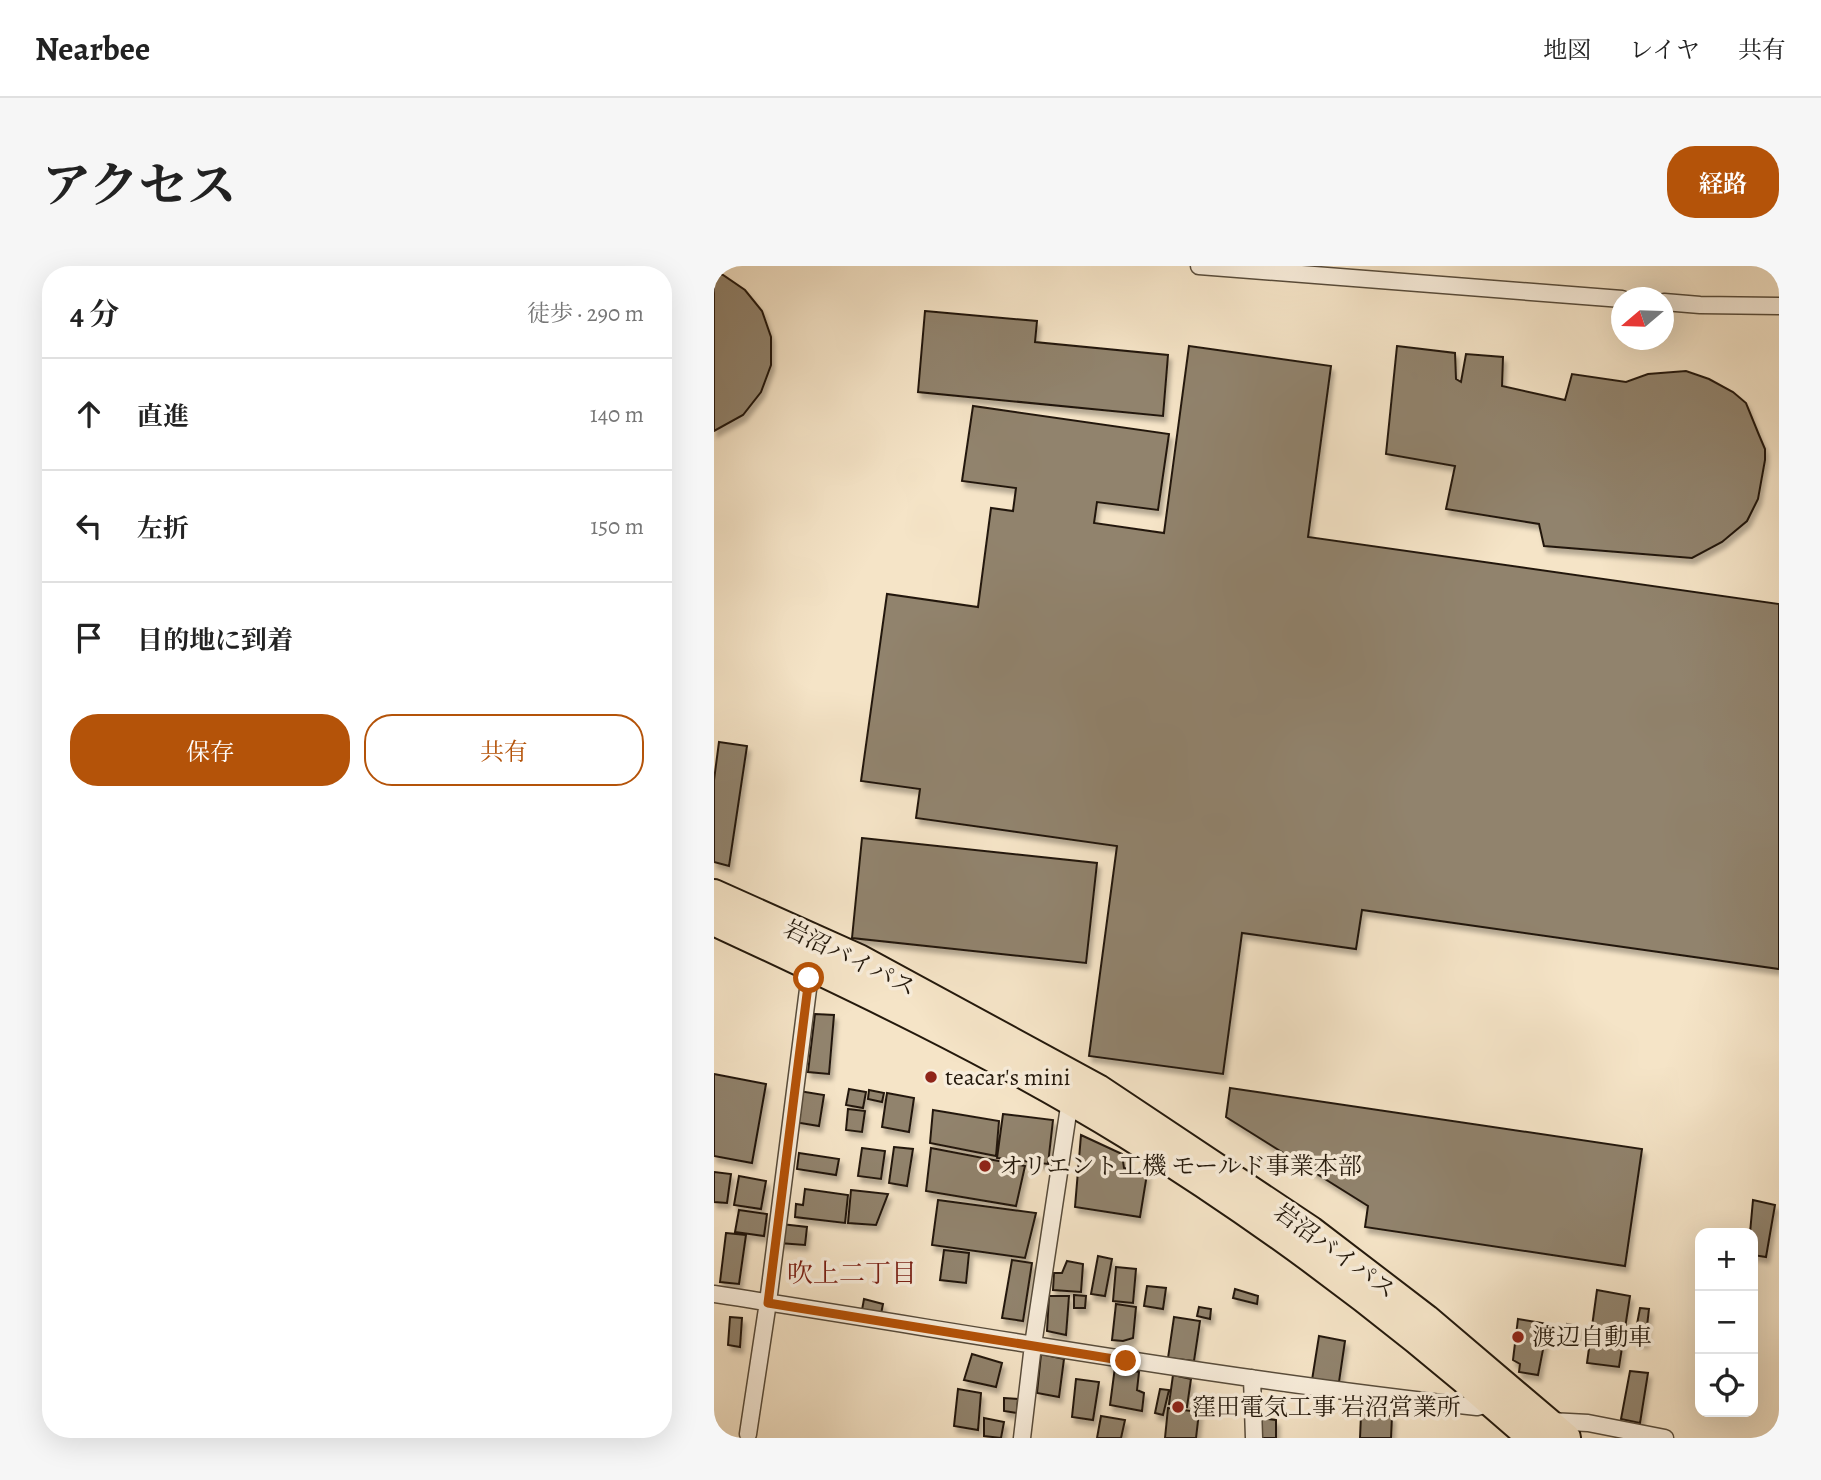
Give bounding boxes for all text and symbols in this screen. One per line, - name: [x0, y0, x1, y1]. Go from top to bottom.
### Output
- text: Nearbee: [35, 26, 150, 71]
- text: 地図: [1543, 34, 1591, 66]
- text: レイヤ: [1629, 34, 1700, 66]
- text: 共有: [1738, 34, 1786, 66]
- button: 経路: [1667, 146, 1779, 218]
- text: アクセス: [42, 152, 237, 219]
- north arrow: [1611, 287, 1674, 350]
- text: 4 分: [70, 294, 119, 334]
- text: 徒歩 · 290 m: [527, 298, 644, 329]
- icon: ahead: [70, 395, 108, 433]
- text: 直進: [137, 399, 189, 434]
- text: 140 m: [590, 399, 644, 430]
- icon: left: [70, 507, 108, 545]
- text: 左折: [137, 511, 189, 546]
- text: 150 m: [590, 511, 644, 542]
- icon: arrive: [70, 619, 108, 657]
- text: 目的地に到着: [137, 623, 293, 658]
- button: 保存: [70, 714, 350, 786]
- button: 共有: [364, 714, 644, 786]
- street label: 岩沼バイパス: [778, 912, 922, 1004]
- route start: [793, 962, 824, 993]
- place label: teacar's mini: [945, 1061, 1070, 1093]
- marker: teacar's mini: [923, 1069, 939, 1085]
- place label: オリエント工機 モールド事業本部: [999, 1150, 1362, 1182]
- marker: オリエント工機 モールド事業本部: [977, 1158, 993, 1174]
- street label: 岩沼バイパス: [1268, 1196, 1402, 1306]
- map controls: [1695, 1228, 1758, 1417]
- button: +: [1695, 1228, 1758, 1291]
- district label: 吹上二丁目: [787, 1256, 917, 1291]
- button: −: [1695, 1291, 1758, 1354]
- place label: 渡辺自動車: [1532, 1321, 1652, 1353]
- marker: 渡辺自動車: [1510, 1329, 1526, 1345]
- route end: [1110, 1345, 1141, 1376]
- button: locate: [1695, 1354, 1758, 1417]
- place label: 窪田電気工事 岩沼営業所: [1192, 1391, 1461, 1423]
- marker: 窪田電気工事 岩沼営業所: [1170, 1399, 1186, 1415]

